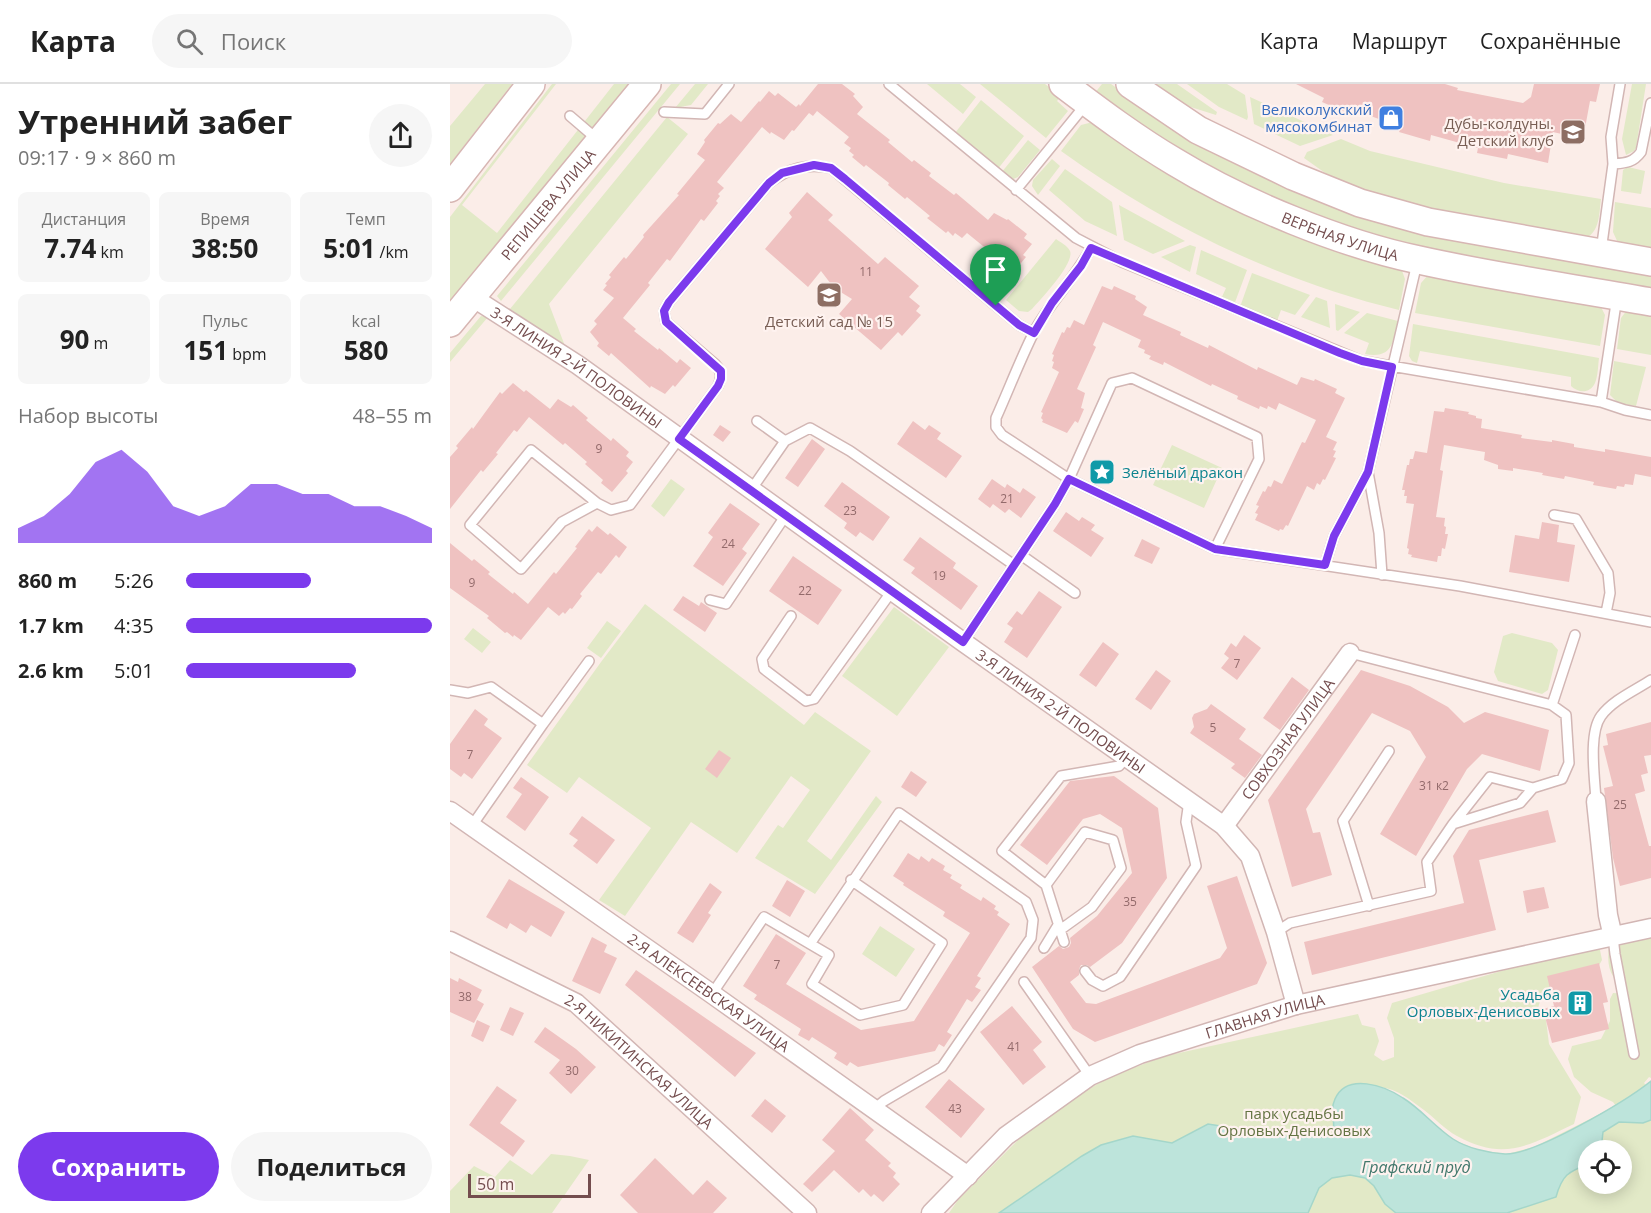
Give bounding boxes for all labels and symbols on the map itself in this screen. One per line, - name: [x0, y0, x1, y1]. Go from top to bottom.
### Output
- place label: Великолукский мясокомбинат: [1261, 99, 1372, 136]
- shop icon: Великолукский мясокомбинат: [1376, 103, 1406, 133]
- place label: Дубы-колдуны. Детский клуб: [1445, 113, 1554, 150]
- school or university icon: Дубы-колдуны. Детский клуб: [1558, 117, 1588, 147]
- street label: РЕПИЩЕВА УЛИЦА: [496, 144, 600, 264]
- street label: ВЕРБНАЯ УЛИЦА: [1279, 207, 1401, 265]
- pin: [970, 244, 1021, 306]
- house number: 11: [859, 263, 873, 280]
- school or university icon: Детский сад № 15: [814, 280, 844, 310]
- street label: 3-Я ЛИНИЯ 2-Й ПОЛОВИНЫ: [487, 302, 666, 432]
- place label: Детский сад № 15: [765, 311, 893, 331]
- house number: 9: [596, 440, 603, 457]
- place icon: Зелёный дракон: [1087, 457, 1117, 487]
- place label: Зелёный дракон: [1122, 462, 1243, 482]
- house number: 21: [1000, 490, 1014, 507]
- house number: 23: [843, 502, 857, 519]
- house number: 24: [721, 535, 735, 552]
- house number: 19: [932, 567, 946, 584]
- house number: 9: [469, 574, 476, 591]
- house number: 22: [798, 582, 812, 599]
- street label: 3-Я ЛИНИЯ 2-Й ПОЛОВИНЫ: [972, 644, 1150, 778]
- house number: 7: [1234, 655, 1241, 672]
- street label: СОВХОЗНАЯ УЛИЦА: [1237, 674, 1339, 803]
- house number: 5: [1210, 719, 1217, 736]
- house number: 7: [467, 746, 474, 763]
- house number: 31 к2: [1419, 777, 1449, 794]
- house number: 25: [1613, 796, 1627, 813]
- house number: 35: [1123, 893, 1137, 910]
- street label: 2-Я АЛЕКСЕЕВСКАЯ УЛИЦА: [624, 928, 794, 1056]
- house number: 7: [774, 956, 781, 973]
- place label: Усадьба Орловых-Денисовых: [1407, 984, 1560, 1021]
- house number: 38: [458, 988, 472, 1005]
- building icon: Усадьба Орловых-Денисовых: [1565, 988, 1595, 1018]
- street label: 2-Я НИКИТИНСКАЯ УЛИЦА: [561, 989, 718, 1134]
- street label: ГЛАВНАЯ УЛИЦА: [1203, 989, 1327, 1043]
- house number: 41: [1007, 1038, 1021, 1055]
- house number: 30: [565, 1062, 579, 1079]
- house number: 43: [948, 1100, 962, 1117]
- park label: парк усадьбы Орловых-Денисовых: [1217, 1103, 1371, 1140]
- water label: Графский пруд: [1362, 1156, 1470, 1178]
- scale bar: [468, 1171, 591, 1198]

